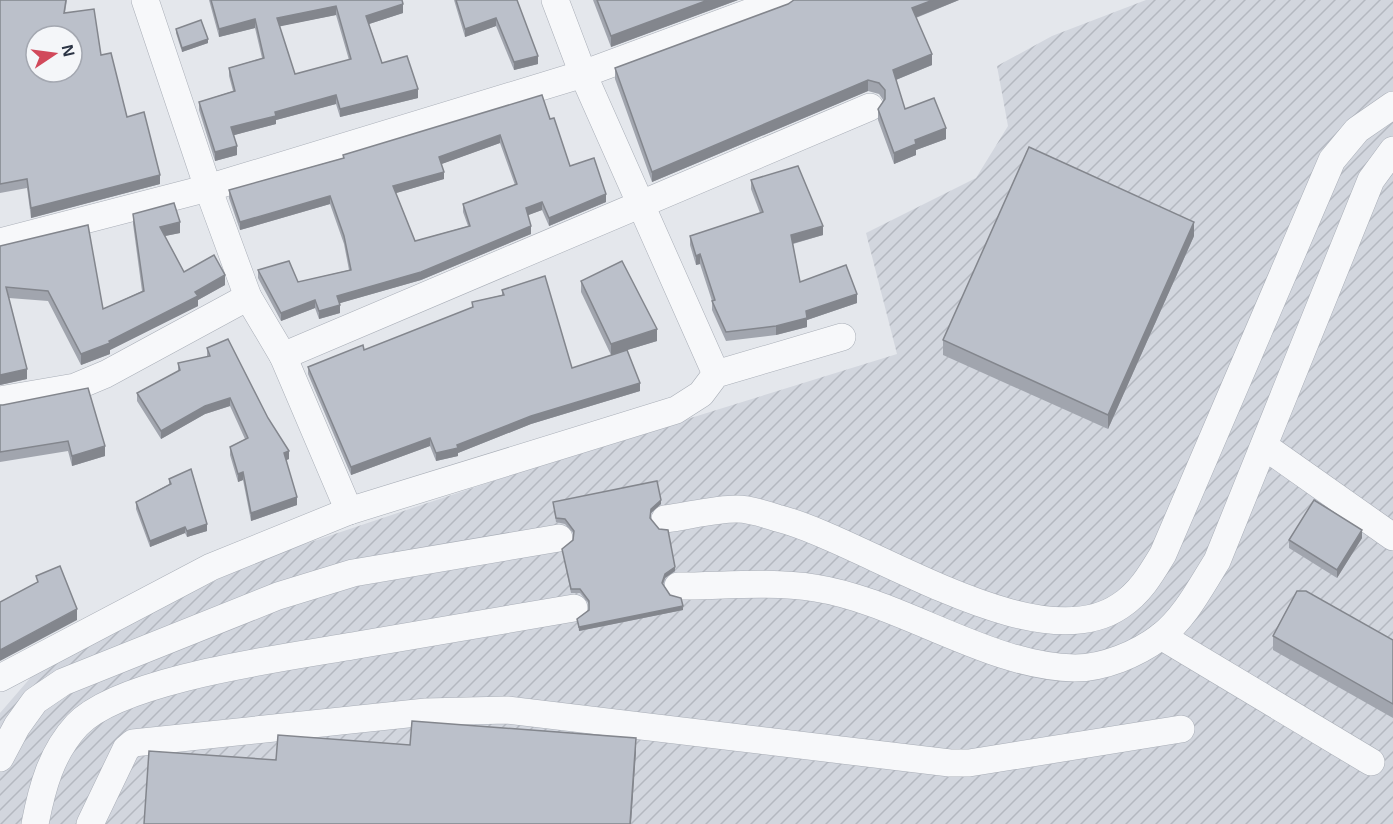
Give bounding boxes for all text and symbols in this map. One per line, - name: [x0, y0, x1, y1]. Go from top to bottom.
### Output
- north arrow: [24, 24, 84, 84]
- text: N: [59, 43, 78, 58]

